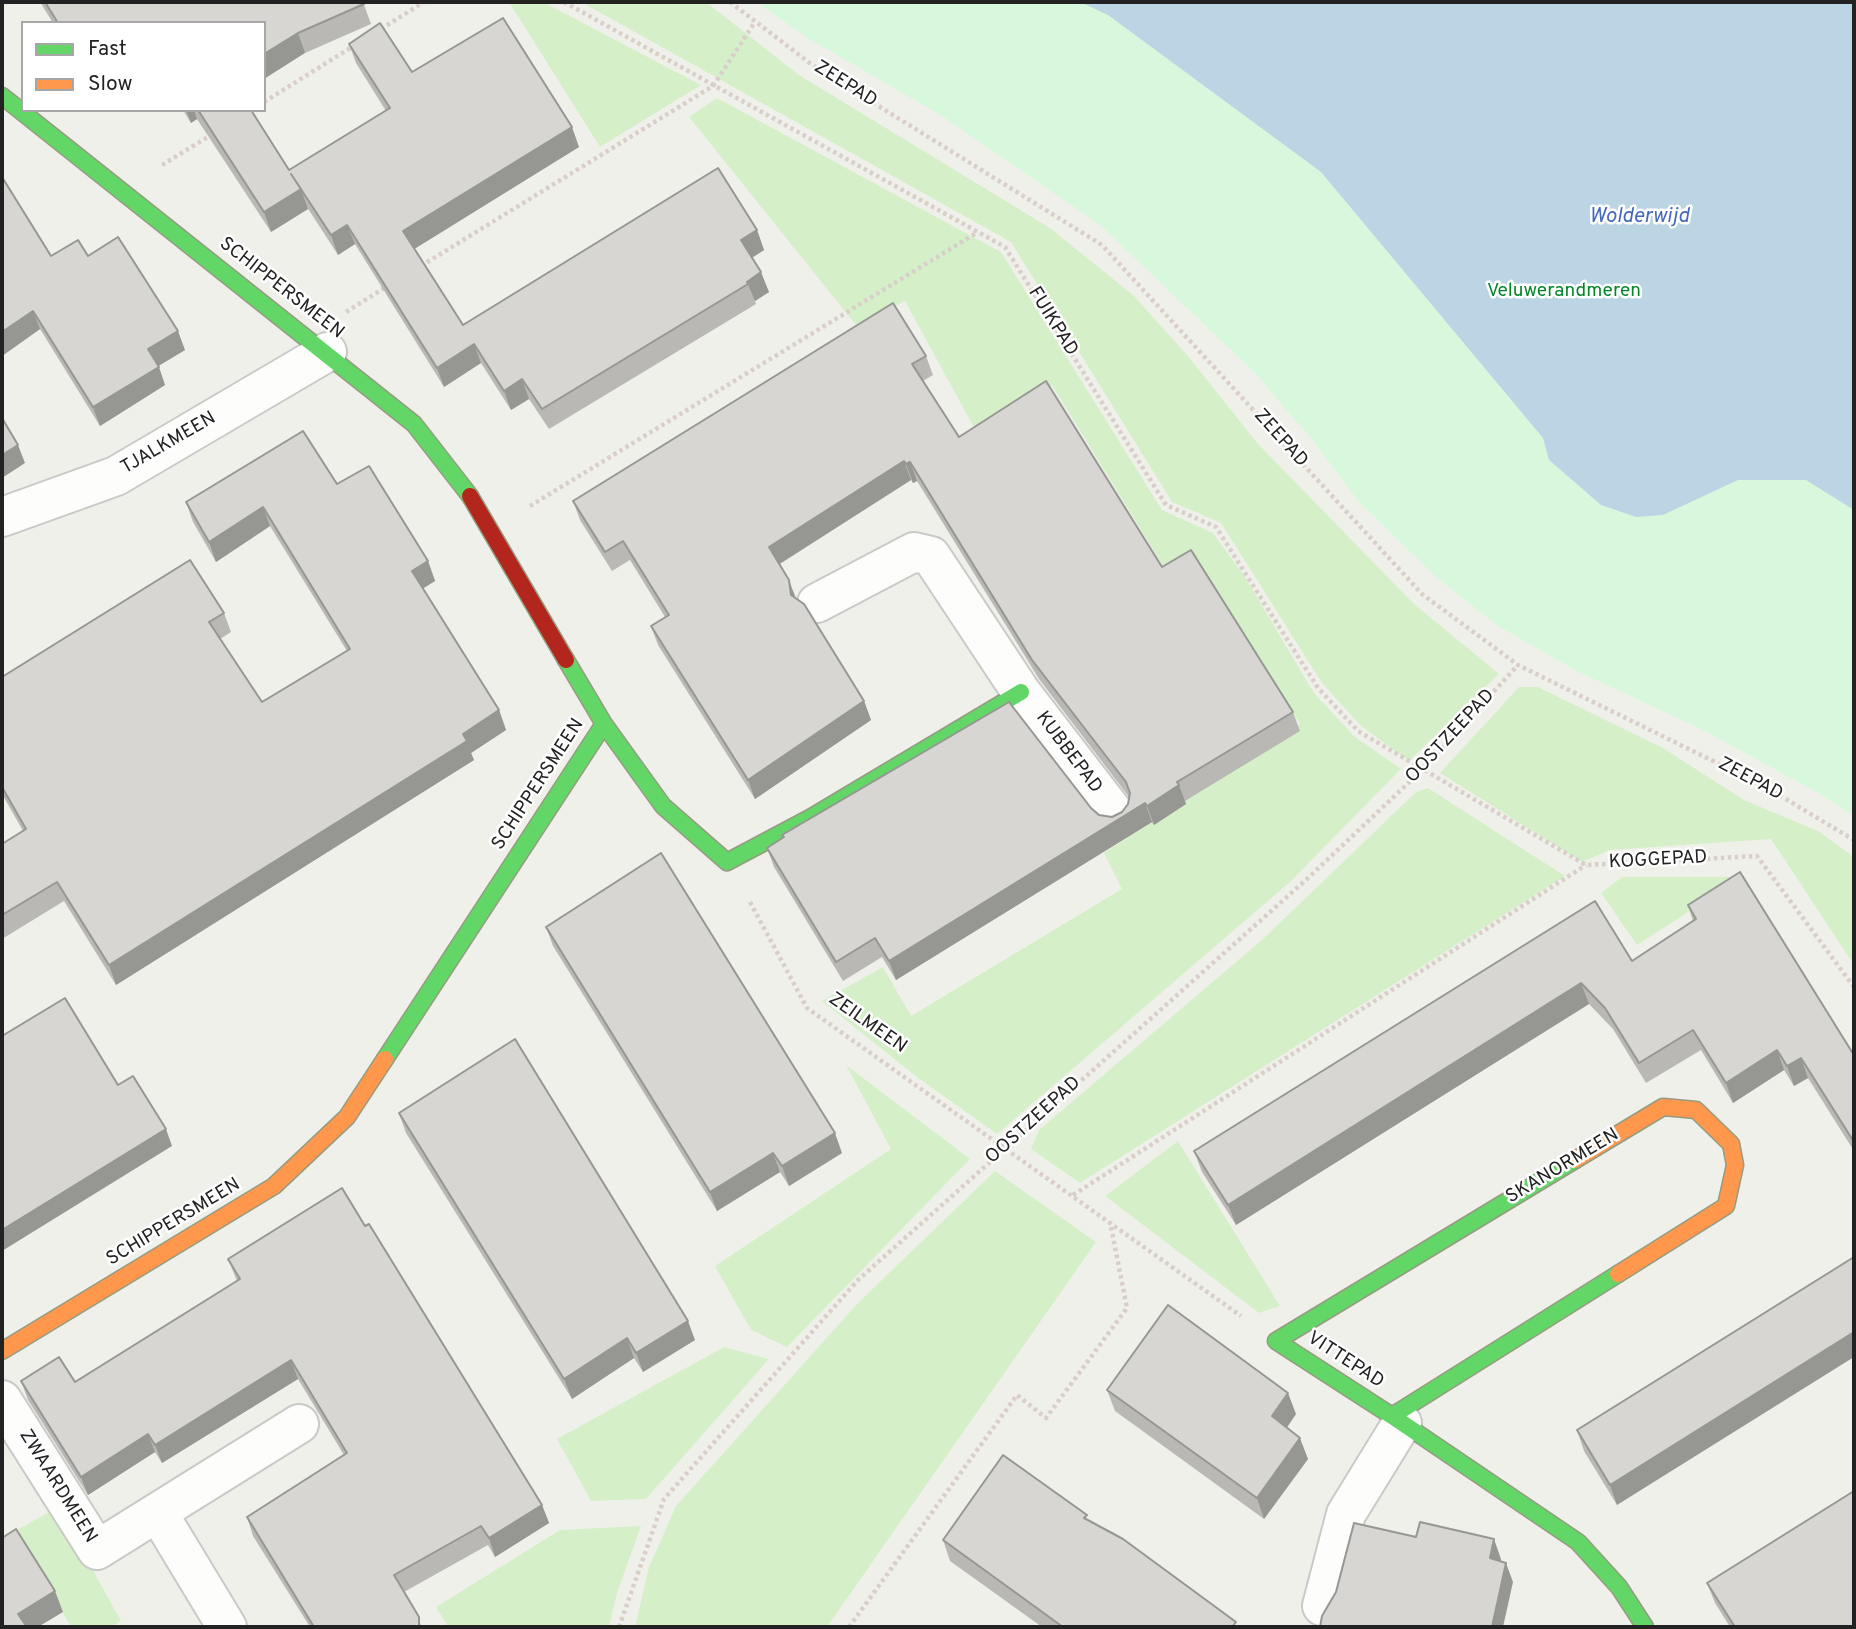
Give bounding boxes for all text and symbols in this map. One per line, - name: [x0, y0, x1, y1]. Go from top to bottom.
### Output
- legend: [21, 21, 266, 112]
- text: Fast: [88, 36, 127, 63]
- street label: ZEEPAD: [809, 57, 881, 113]
- text: Slow: [88, 71, 133, 98]
- water label: Wolderwijd: [1589, 205, 1689, 231]
- street label: SCHIPPERSMEEN: [214, 233, 348, 345]
- park label: Veluwerandmeren: [1487, 281, 1641, 303]
- street label: FUIKPAD: [1022, 283, 1082, 361]
- street label: ZEEPAD: [1248, 405, 1312, 473]
- street label: TJALKMEEN: [118, 408, 220, 480]
- street label: OOSTZEEPAD: [1402, 685, 1500, 789]
- street label: KUBBEPAD: [1030, 708, 1106, 798]
- street label: SCHIPPERSMEEN: [488, 715, 590, 855]
- street label: ZEEPAD: [1714, 753, 1786, 807]
- street label: KOGGEPAD: [1608, 847, 1708, 875]
- street label: ZEILMEEN: [823, 989, 911, 1059]
- street label: OOSTZEEPAD: [982, 1072, 1086, 1170]
- street label: SKANORMEEN: [1503, 1124, 1623, 1210]
- street label: SCHIPPERSMEEN: [103, 1174, 245, 1272]
- street label: VITTEPAD: [1302, 1328, 1388, 1394]
- street label: ZWAARDMEEN: [13, 1426, 101, 1548]

